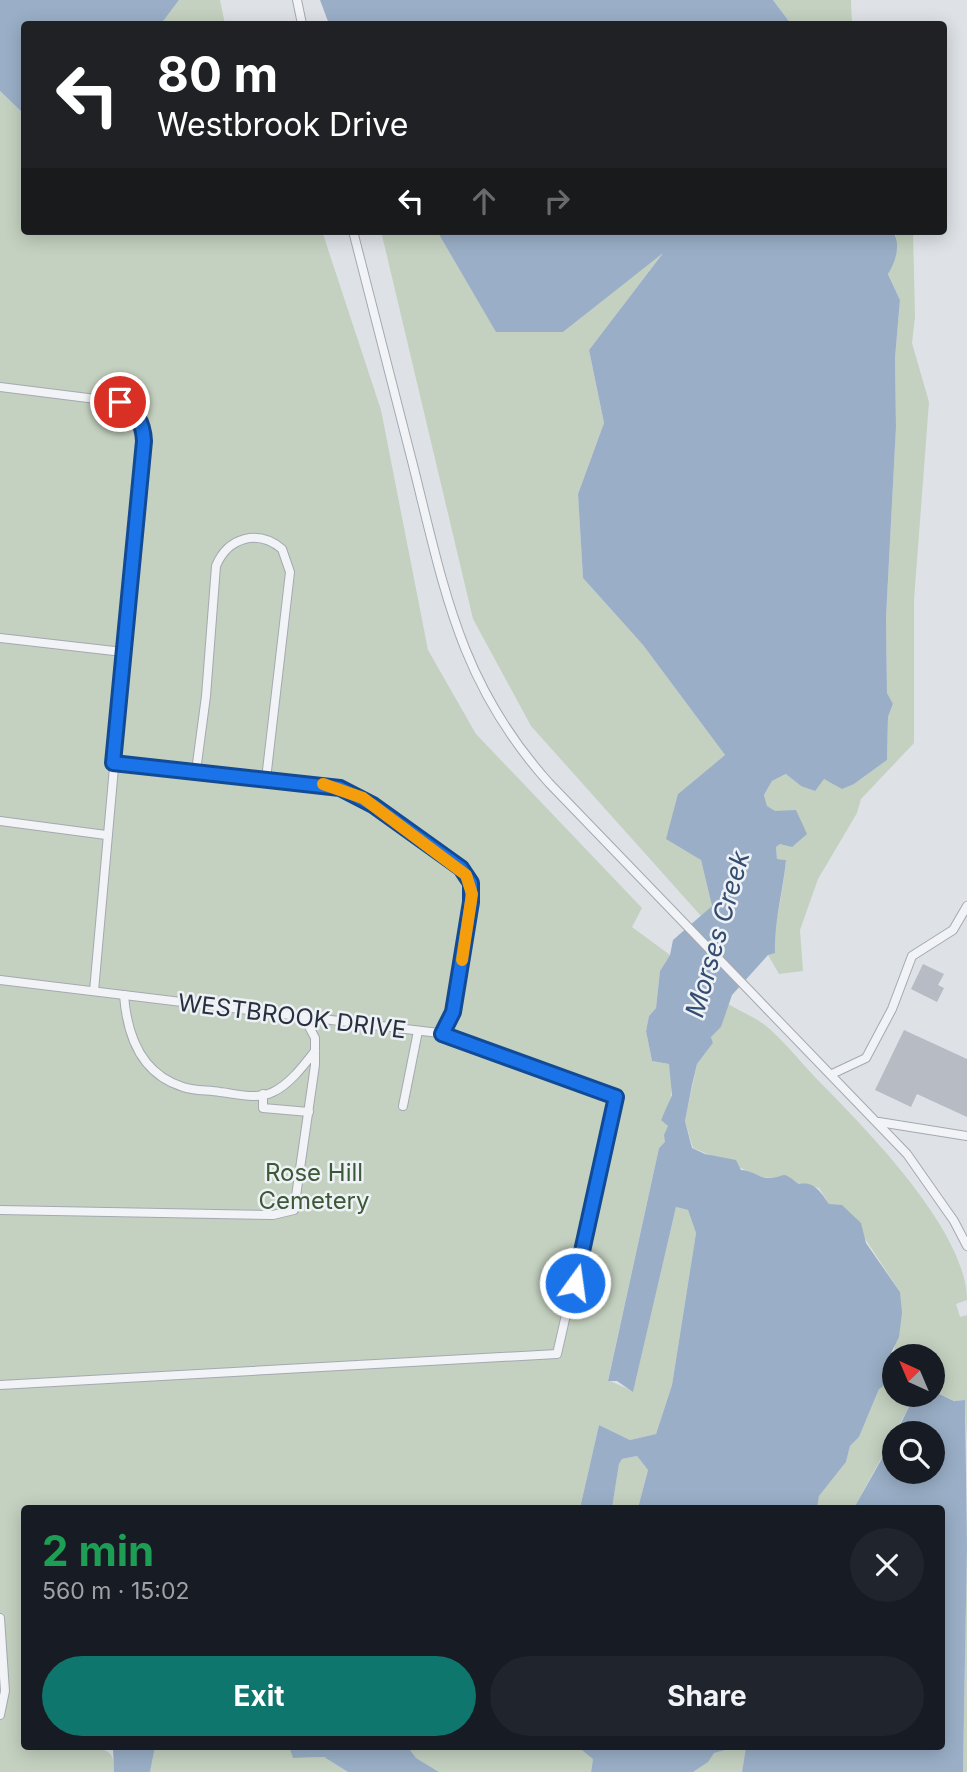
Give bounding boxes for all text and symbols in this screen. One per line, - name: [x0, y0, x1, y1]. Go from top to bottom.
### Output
- text: 80 m: [157, 45, 278, 104]
- icon: left: [42, 49, 133, 140]
- text: Westbrook Drive: [157, 105, 408, 144]
- icon: left: [392, 182, 430, 220]
- icon: ahead: [465, 182, 503, 220]
- icon: right: [538, 182, 576, 220]
- pin: [90, 372, 150, 432]
- icon: arrive: [101, 383, 139, 421]
- water label: Morses Creek: [679, 847, 756, 1021]
- street label: WESTBROOK DRIVE: [176, 988, 408, 1044]
- park label: Rose Hill Cemetery: [258, 1158, 370, 1215]
- position arrow: [538, 1246, 612, 1320]
- north arrow: [882, 1344, 945, 1407]
- map controls: [882, 1344, 945, 1484]
- button: search: [882, 1421, 945, 1484]
- text: 2 min: [42, 1525, 154, 1576]
- button: close: [850, 1528, 924, 1602]
- text: 560 m · 15:02: [42, 1577, 189, 1605]
- button: Exit: [42, 1656, 476, 1736]
- button: Share: [490, 1656, 924, 1736]

